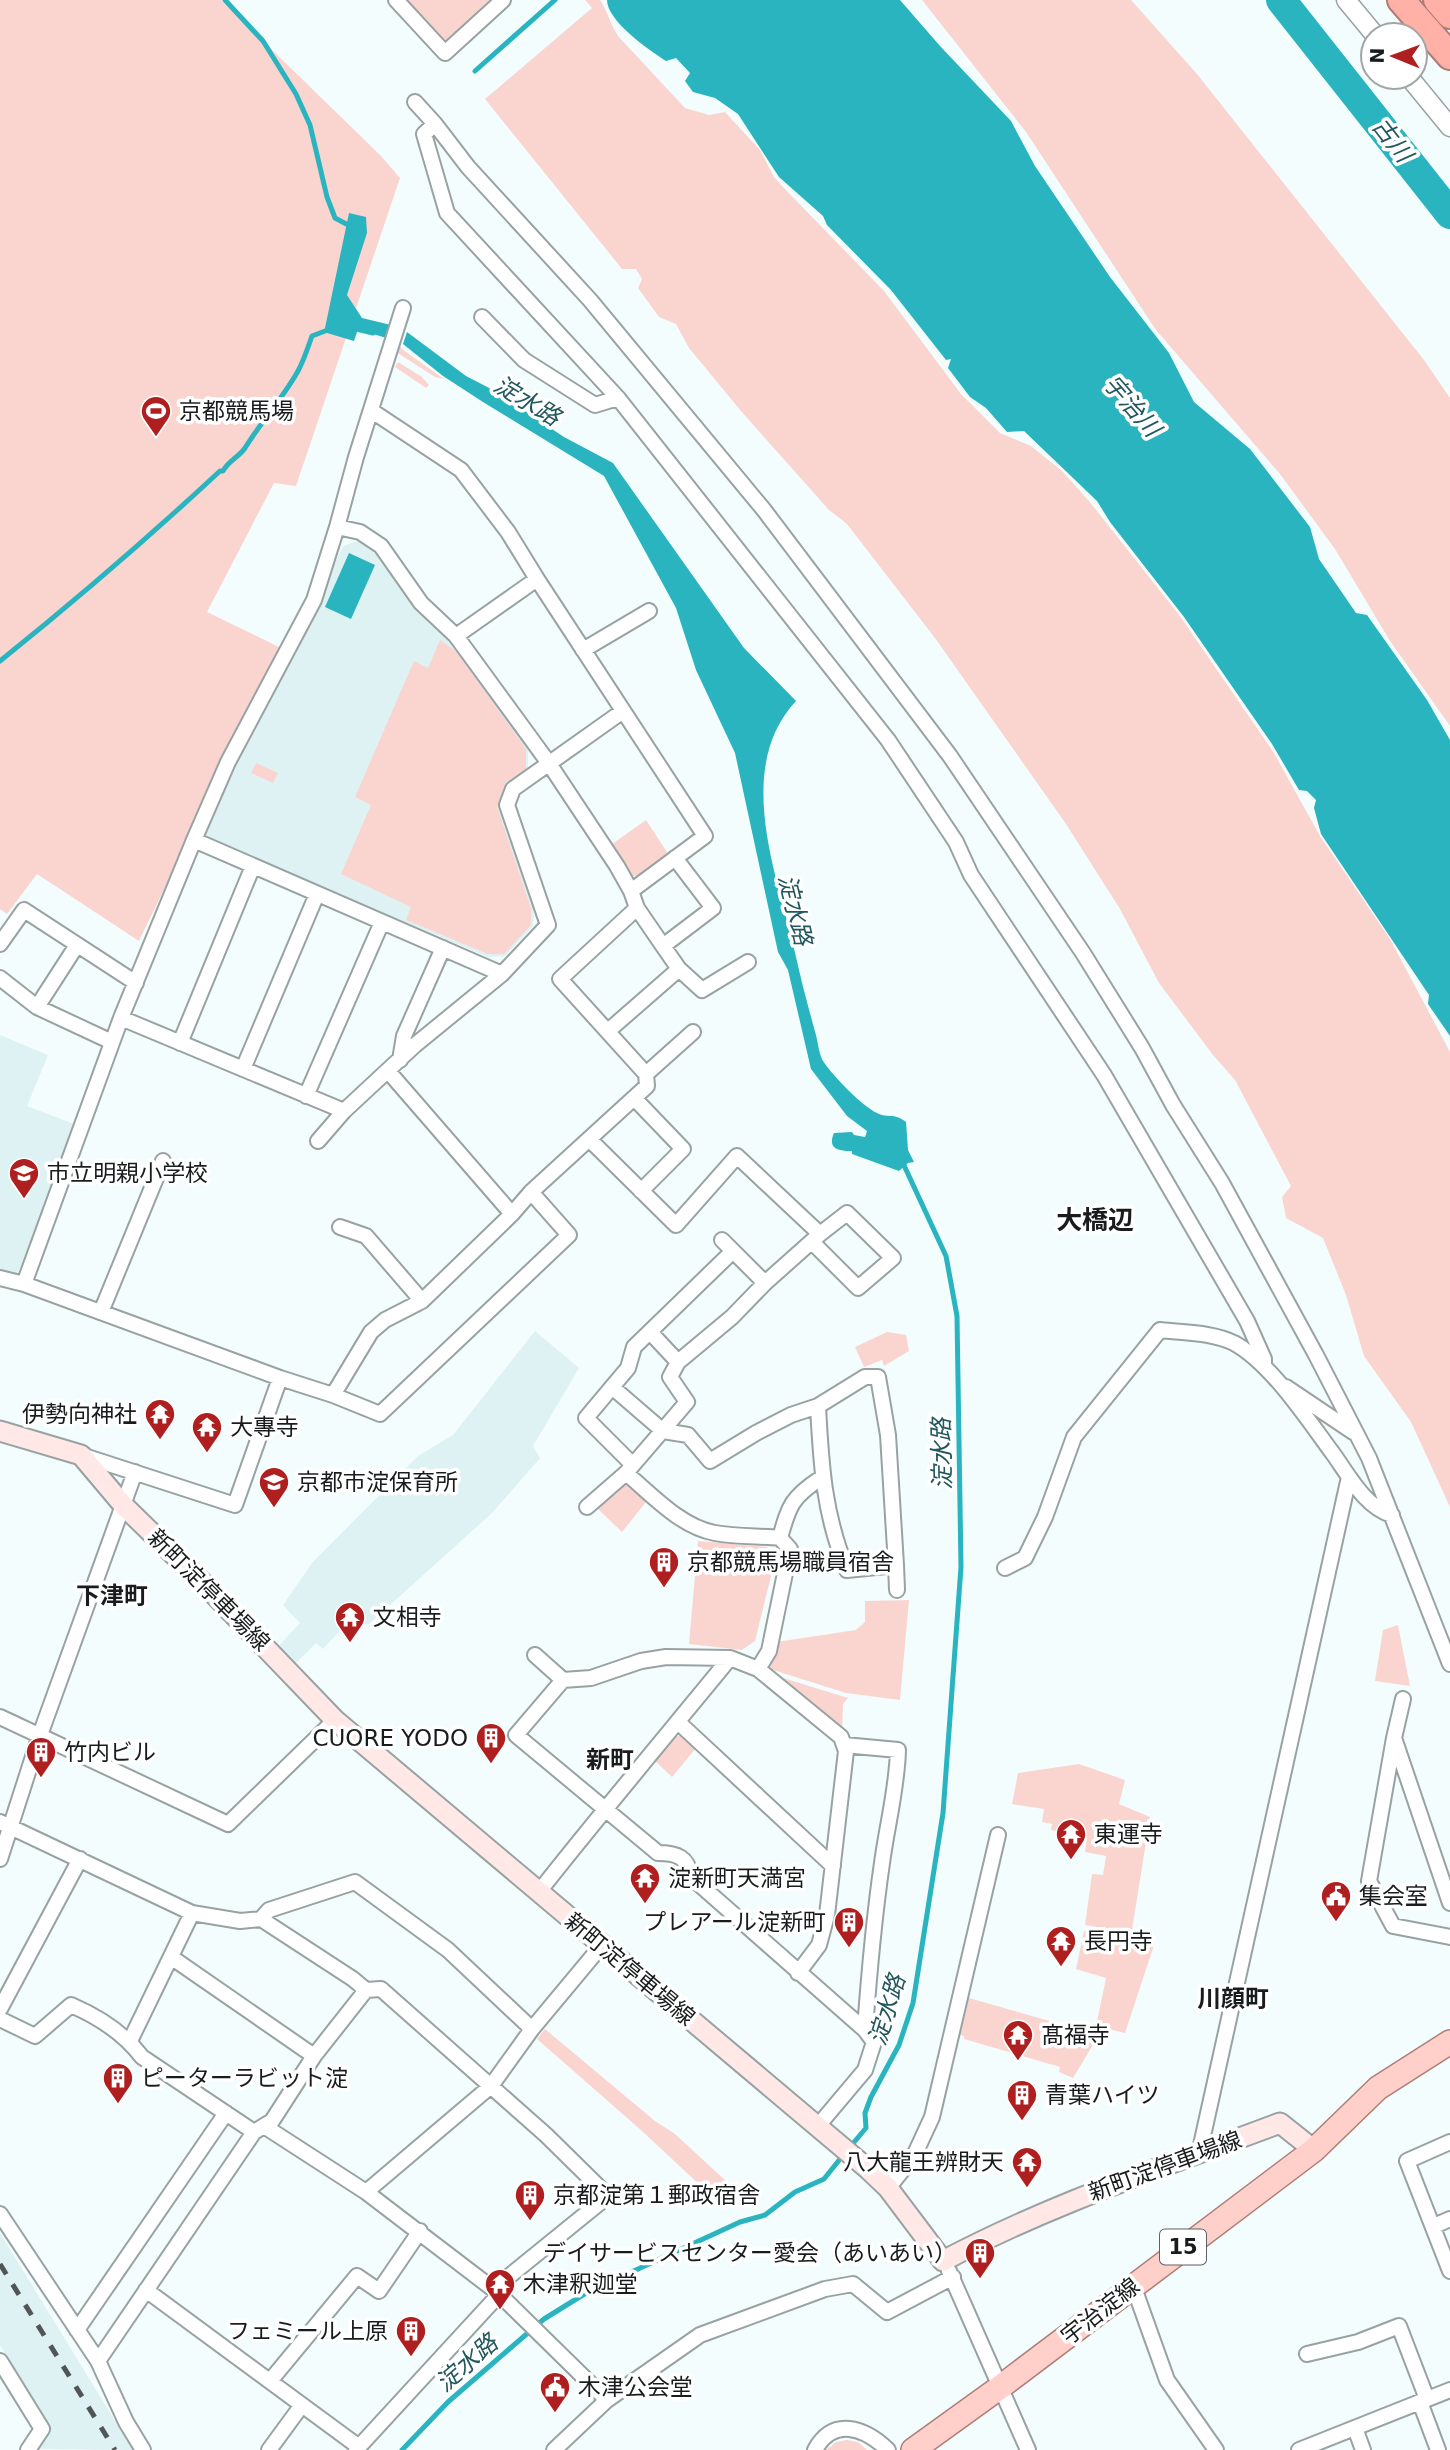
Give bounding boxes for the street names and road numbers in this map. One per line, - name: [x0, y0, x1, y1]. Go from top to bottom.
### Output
- street label: 新町淀停車場線: [143, 1524, 275, 1656]
- street label: 新町淀停車場線: [560, 1907, 700, 2031]
- street label: 新町淀停車場線: [1085, 2126, 1245, 2206]
- road number: 15: [1160, 2230, 1206, 2264]
- street label: 宇治淀線: [1056, 2272, 1144, 2350]

